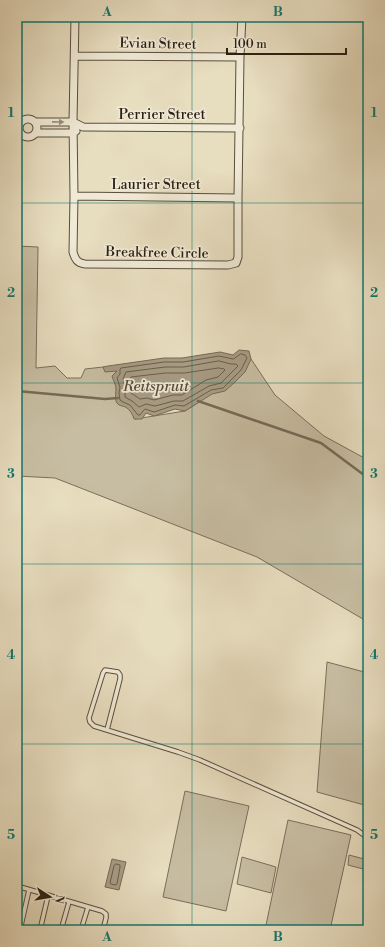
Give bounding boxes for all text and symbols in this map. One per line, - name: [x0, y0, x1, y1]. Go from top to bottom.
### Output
- text: A: [101, 4, 112, 20]
- text: B: [273, 4, 283, 20]
- scale bar: [227, 30, 346, 56]
- street label: Evian Street: [119, 34, 197, 54]
- text: 100 m: [233, 37, 267, 52]
- text: 1: [8, 105, 15, 121]
- text: 1: [371, 105, 378, 121]
- street label: Perrier Street: [118, 106, 206, 124]
- one-way arrow: [52, 119, 65, 125]
- street label: Laurier Street: [111, 176, 201, 194]
- street label: Breakfree Circle: [104, 243, 209, 263]
- text: 2: [7, 285, 15, 301]
- text: 2: [370, 285, 378, 301]
- water label: Reitspruit: [122, 377, 190, 396]
- text: 3: [7, 466, 15, 482]
- text: 3: [370, 466, 378, 482]
- text: 4: [7, 647, 16, 663]
- text: 4: [370, 647, 379, 663]
- text: 5: [7, 827, 15, 843]
- text: 5: [370, 827, 378, 843]
- north arrow: [30, 877, 70, 917]
- text: N: [51, 893, 67, 905]
- text: A: [101, 929, 112, 945]
- text: B: [273, 929, 283, 945]

